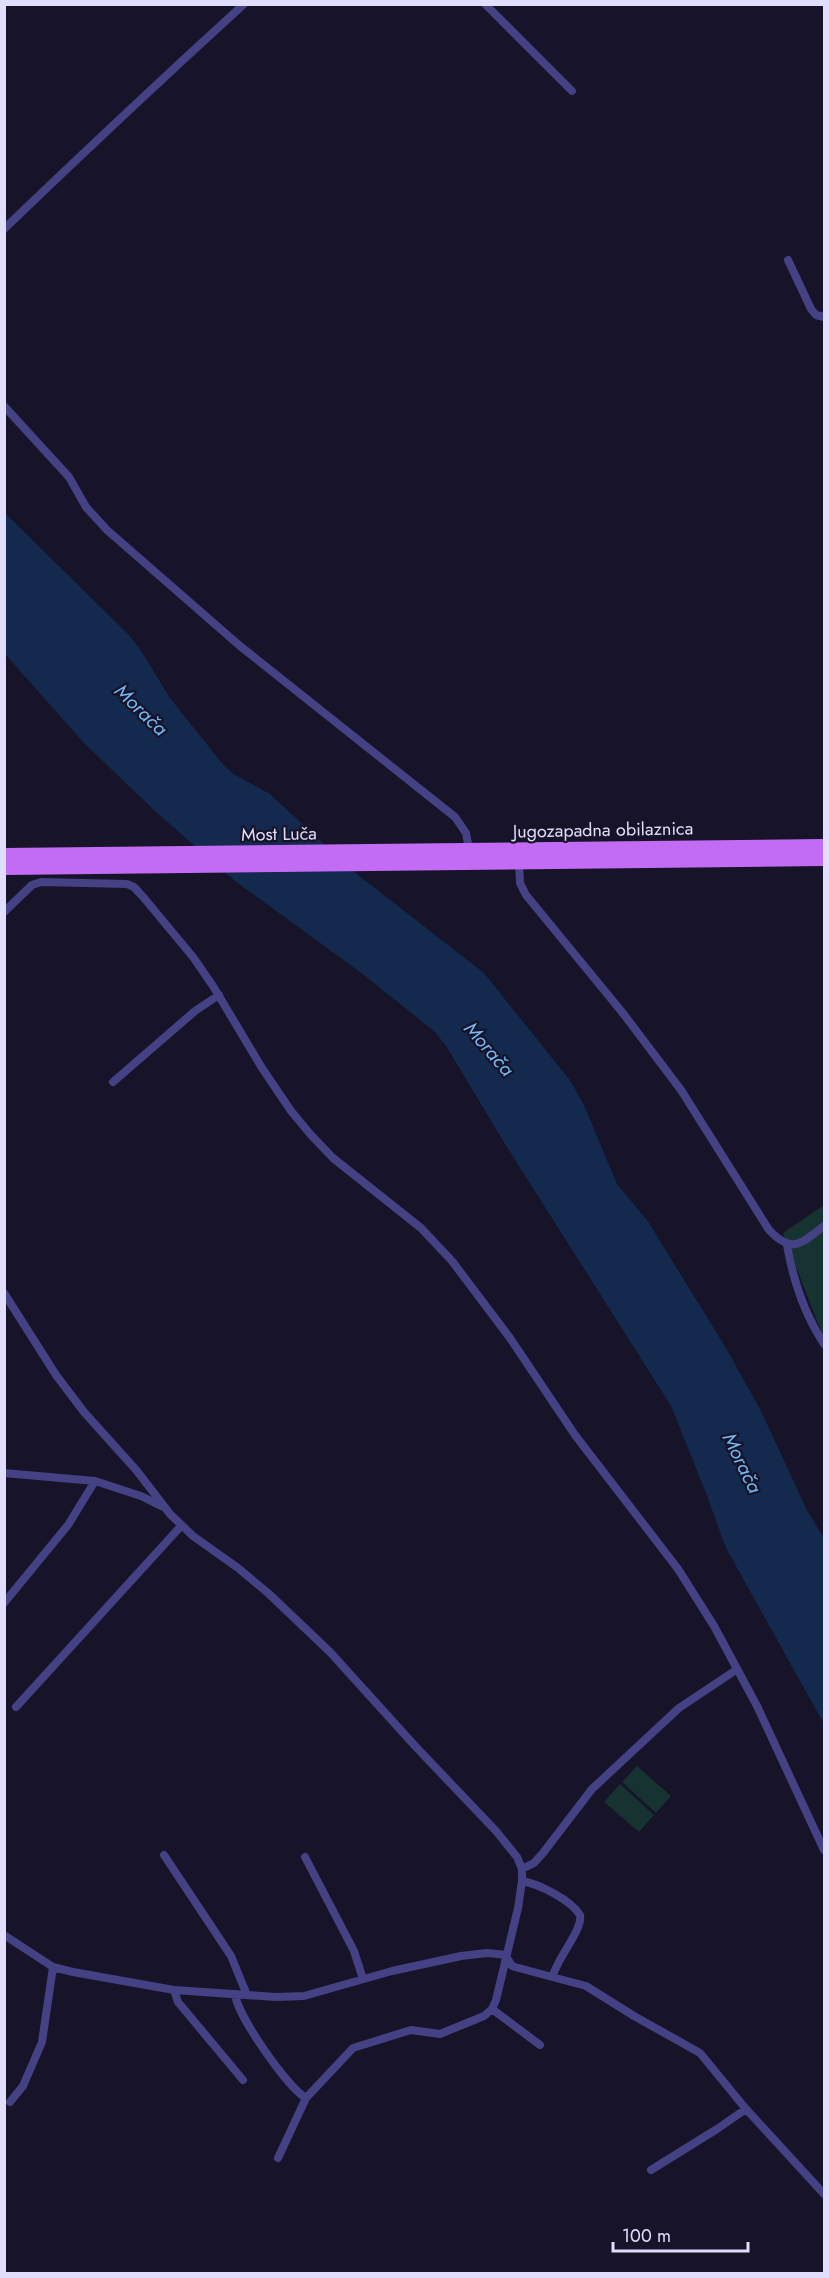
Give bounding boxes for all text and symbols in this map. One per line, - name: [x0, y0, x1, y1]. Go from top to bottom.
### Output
- water label: Morača: [108, 677, 174, 743]
- street label: Jugozapadna obilaznica: [511, 815, 693, 845]
- street label: Most Luča: [241, 820, 317, 848]
- water label: Morača: [457, 1015, 521, 1083]
- water label: Morača: [715, 1428, 769, 1498]
- scale bar: [613, 2215, 748, 2253]
- text: 100 m: [622, 2223, 671, 2249]

